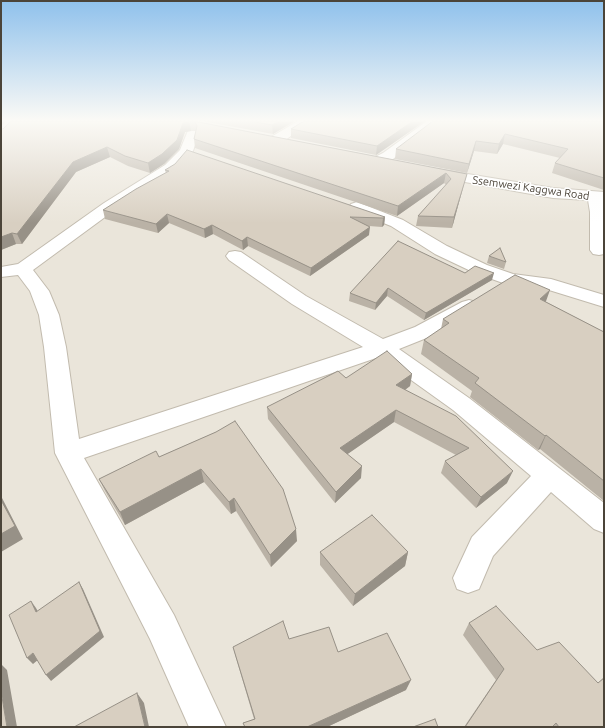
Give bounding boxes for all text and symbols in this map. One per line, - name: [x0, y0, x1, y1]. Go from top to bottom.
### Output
- street label: Ssemwezi Kaggwa Road: [472, 173, 590, 203]

